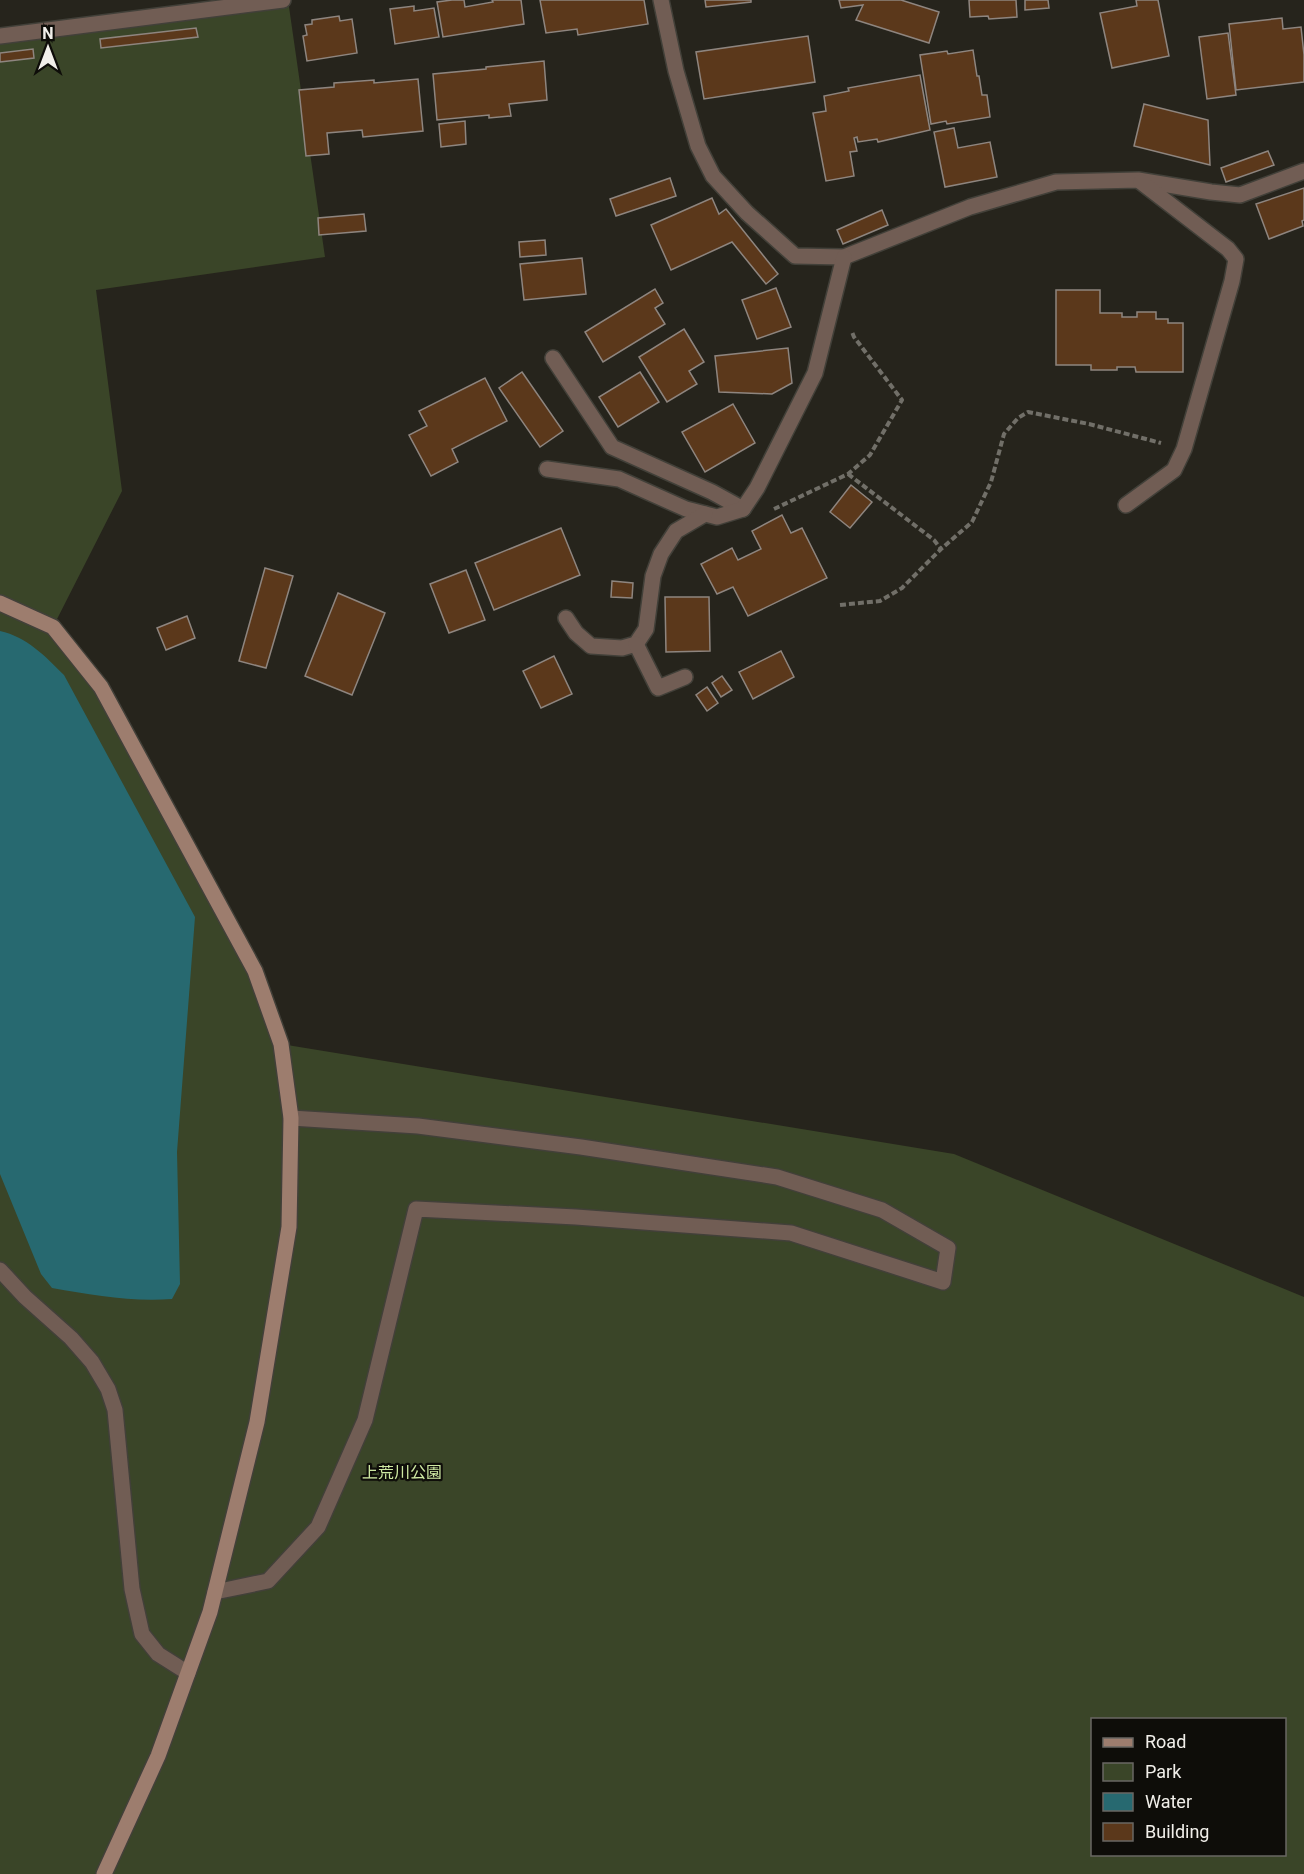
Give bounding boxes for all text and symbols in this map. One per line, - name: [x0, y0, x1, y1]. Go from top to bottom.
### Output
- north arrow: [18, 18, 78, 78]
- text: N: [42, 24, 54, 43]
- park label: 上荒川公園: [362, 1463, 442, 1482]
- legend: [1091, 1718, 1286, 1856]
- text: Road: [1145, 1731, 1186, 1752]
- text: Park: [1145, 1761, 1182, 1782]
- text: Water: [1145, 1791, 1192, 1812]
- text: Building: [1145, 1821, 1209, 1842]

